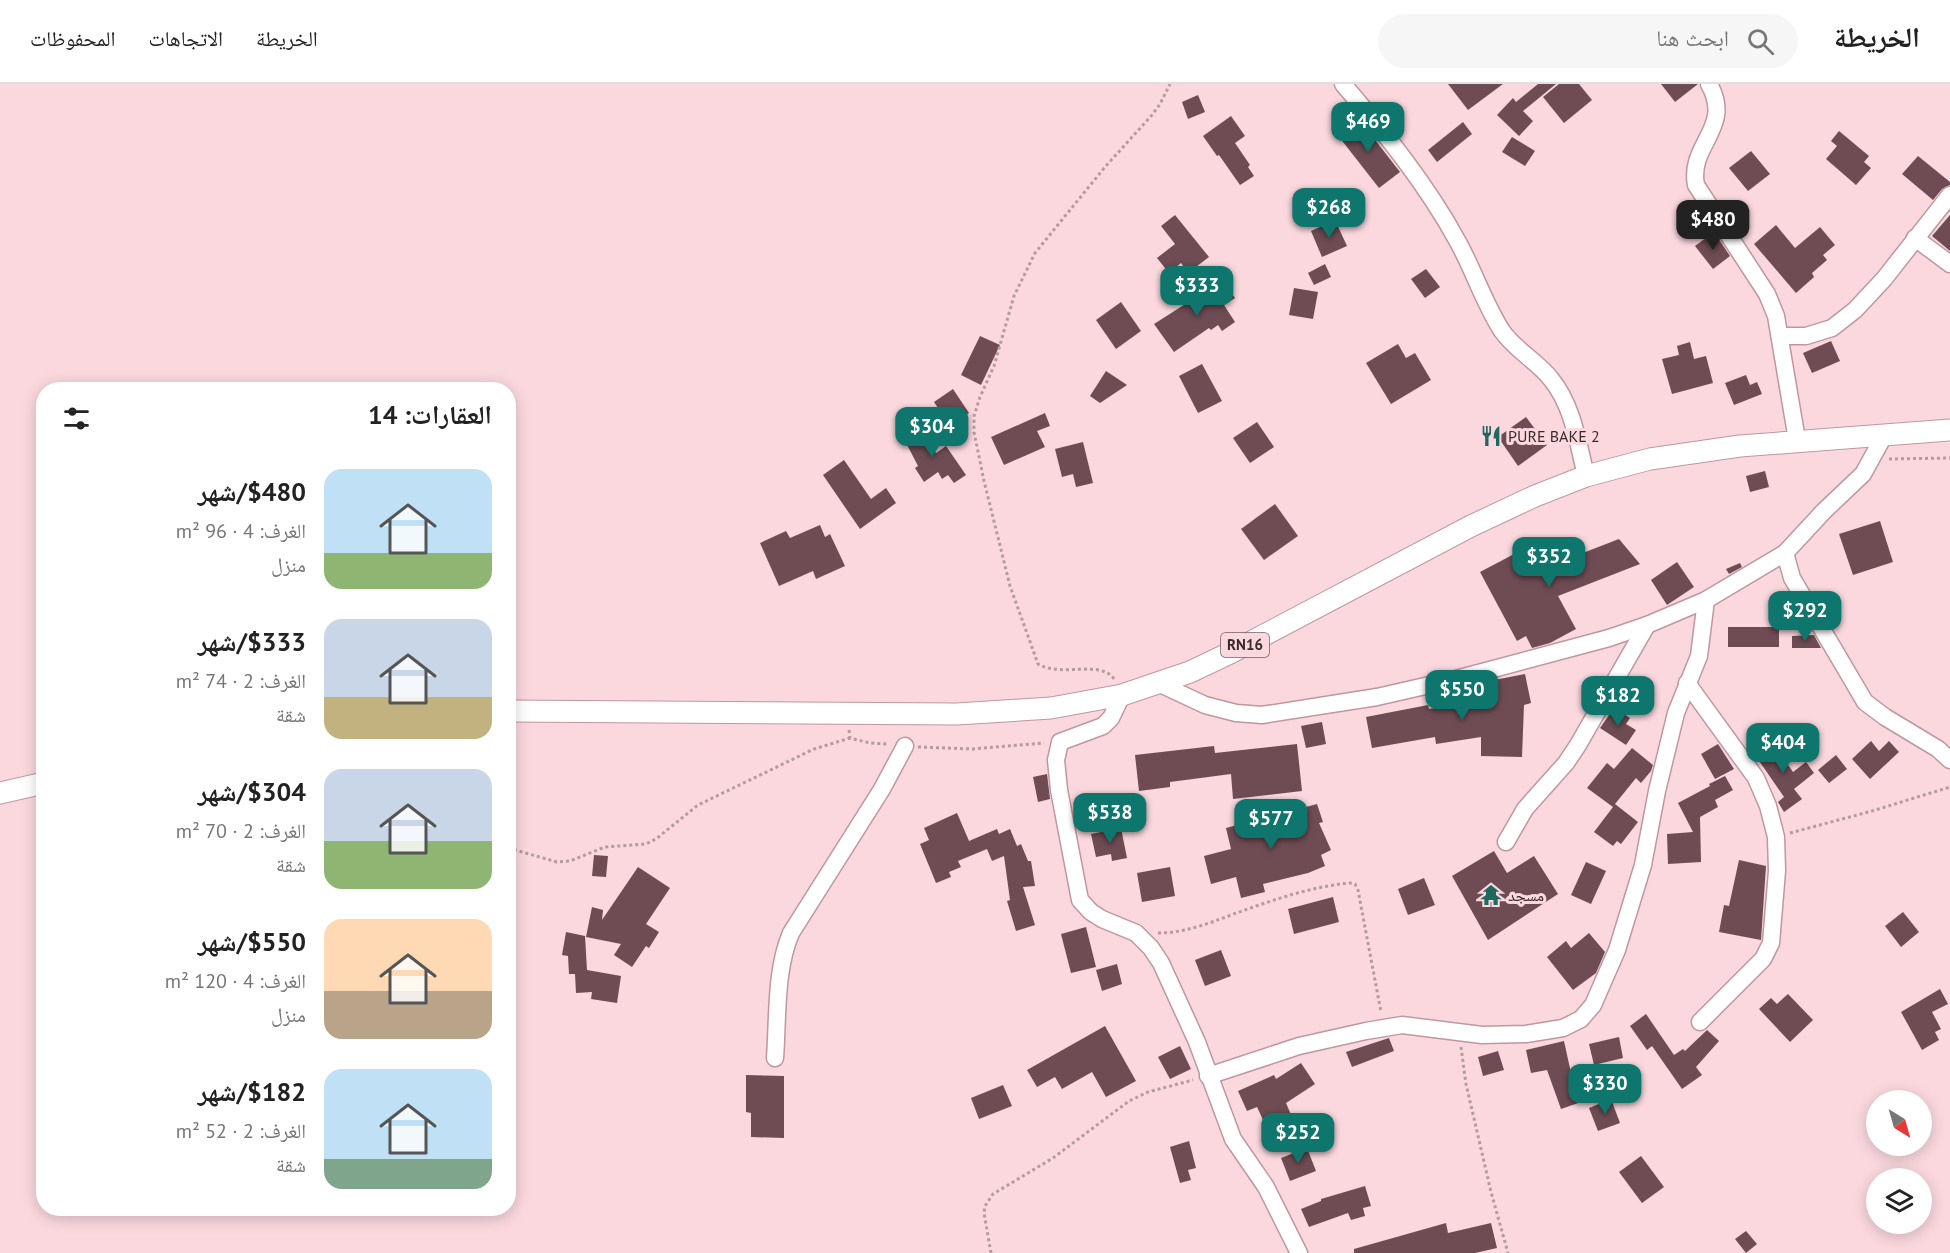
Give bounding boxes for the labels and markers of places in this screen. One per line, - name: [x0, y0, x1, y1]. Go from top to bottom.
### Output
- pin: $469: [1332, 102, 1404, 153]
- pin: $268: [1293, 188, 1365, 239]
- pin: $480: [1677, 200, 1749, 251]
- pin: $333: [1161, 266, 1233, 317]
- pin: $304: [896, 407, 968, 458]
- restaurant icon: PURE BAKE 2: [1479, 424, 1503, 448]
- place label: PURE BAKE 2: [1508, 426, 1600, 446]
- pin: $352: [1513, 537, 1585, 588]
- pin: $292: [1769, 591, 1841, 642]
- pin: $550: [1426, 670, 1498, 721]
- pin: $182: [1582, 676, 1654, 727]
- pin: $404: [1747, 723, 1819, 774]
- pin: $538: [1074, 793, 1146, 844]
- pin: $577: [1235, 799, 1307, 850]
- temple icon: مسجد: [1479, 883, 1503, 907]
- place label: مسجد: [1508, 885, 1544, 905]
- pin: $330: [1569, 1064, 1641, 1115]
- pin: $252: [1262, 1113, 1334, 1164]

